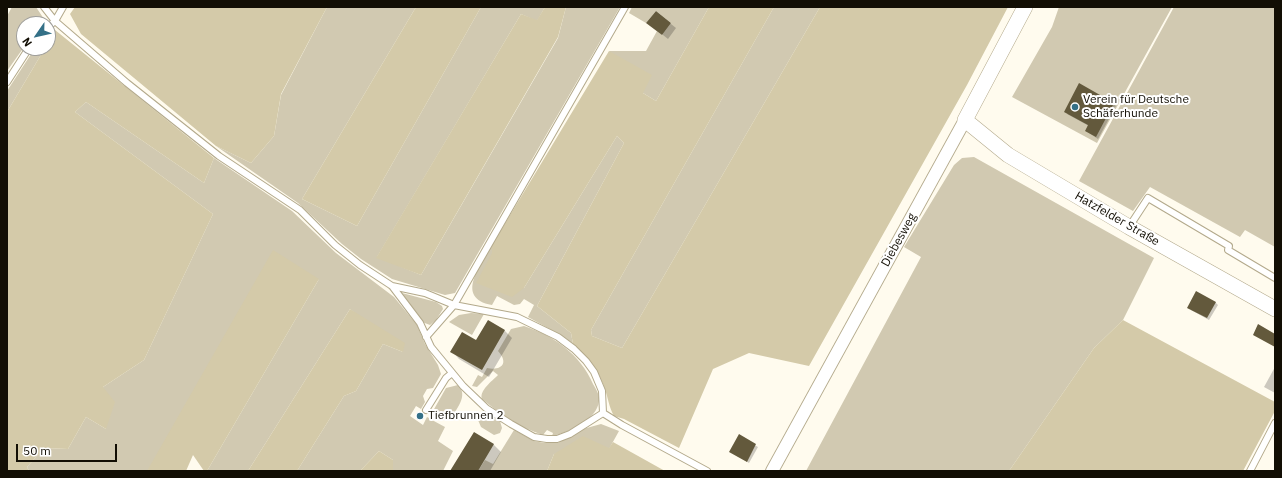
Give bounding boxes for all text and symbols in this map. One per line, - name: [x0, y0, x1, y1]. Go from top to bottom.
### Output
- north arrow: [16, 16, 56, 56]
- text: N: [19, 35, 35, 49]
- place label: Verein für Deutsche Schäferhunde: [1083, 93, 1189, 121]
- marker: Verein für Deutsche Schäferhunde: [1070, 102, 1080, 112]
- street label: Hatzfelder Straße: [1072, 189, 1162, 249]
- street label: Diebesweg: [878, 211, 920, 269]
- place label: Tiefbrunnen 2: [428, 409, 504, 423]
- marker: Tiefbrunnen 2: [415, 411, 425, 421]
- scale bar: [18, 436, 119, 462]
- text: 50 m: [23, 443, 51, 458]

